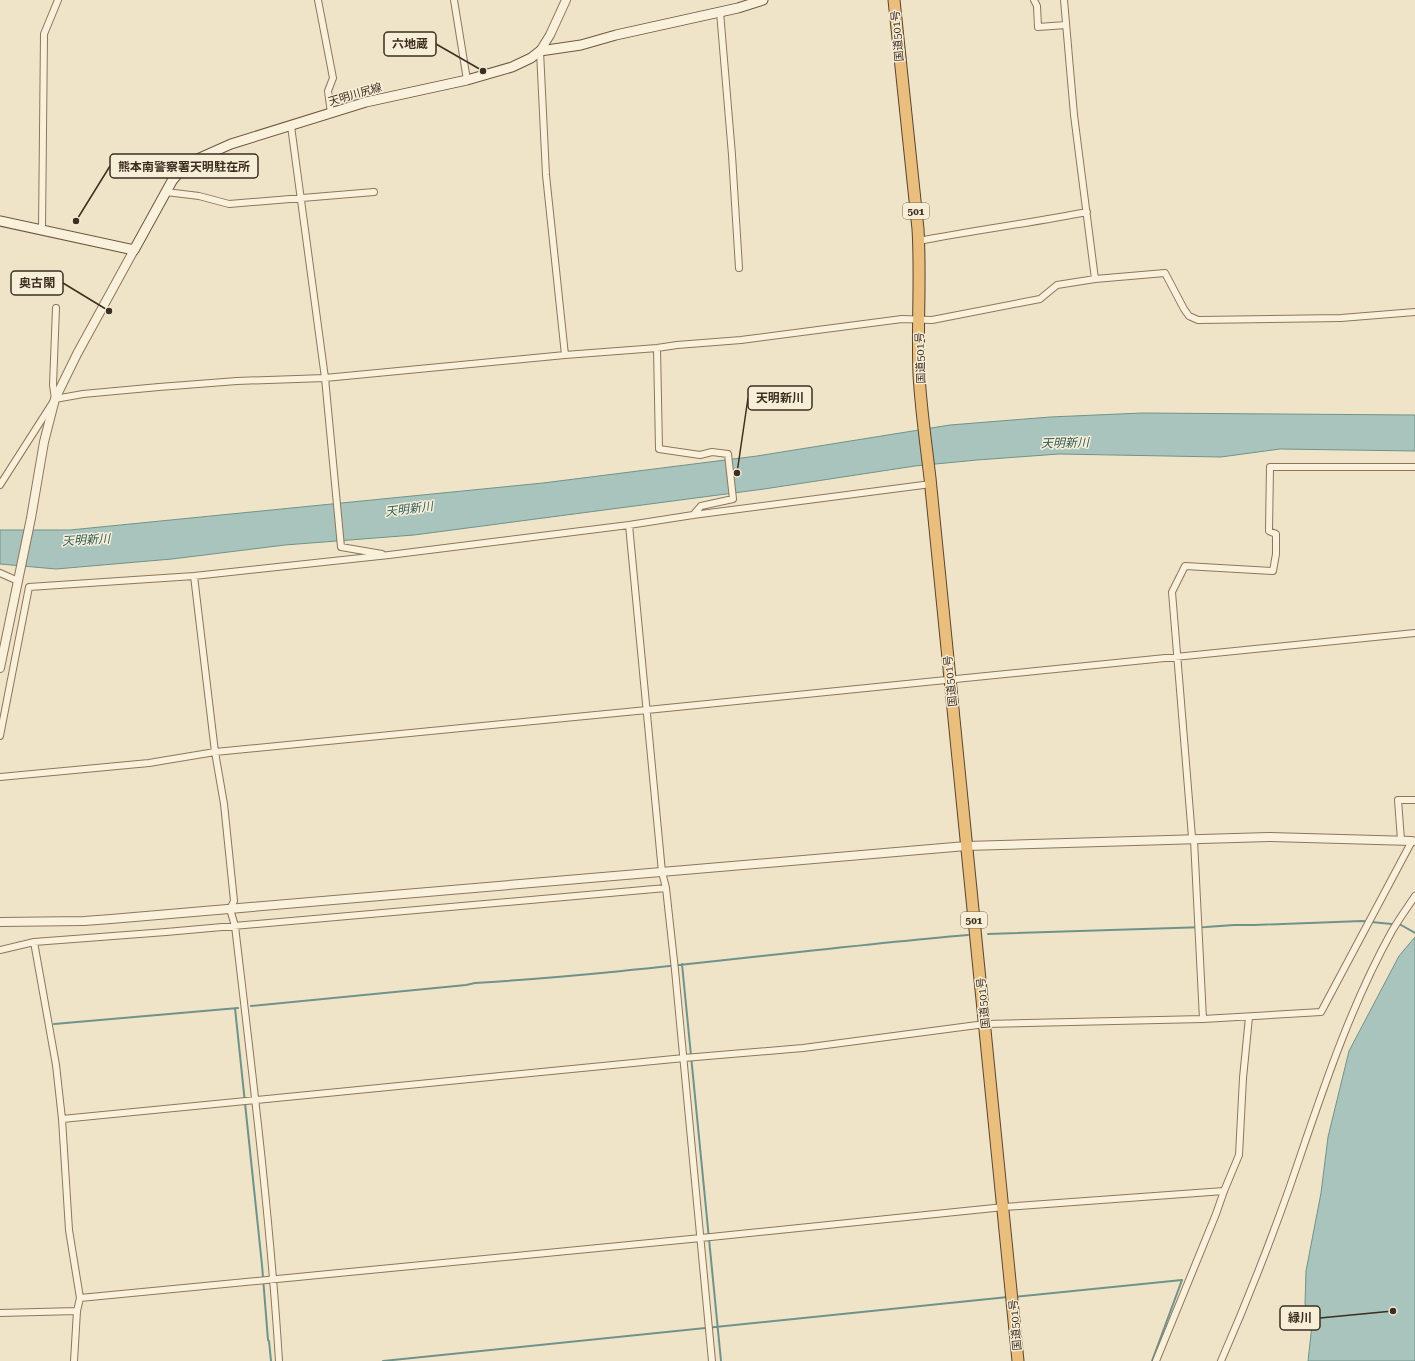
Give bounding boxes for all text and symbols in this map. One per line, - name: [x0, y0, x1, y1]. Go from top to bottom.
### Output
- street label: 国道501号: [889, 10, 906, 62]
- callout: 六地蔵: [384, 32, 436, 56]
- text: 六地蔵: [392, 37, 428, 51]
- street label: 天明川尻線: [327, 81, 383, 108]
- callout: 熊本南警察署天明駐在所: [110, 154, 258, 178]
- text: 熊本南警察署天明駐在所: [118, 160, 250, 174]
- road number: 501: [903, 203, 929, 219]
- callout: 奥古閑: [11, 271, 63, 295]
- text: 奥古閑: [19, 276, 55, 290]
- street label: 国道501号: [913, 332, 928, 384]
- callout: 天明新川: [748, 386, 812, 410]
- text: 天明新川: [756, 391, 804, 405]
- water label: 天明新川: [1041, 436, 1091, 450]
- water label: 天明新川: [384, 499, 436, 519]
- water label: 天明新川: [62, 532, 112, 548]
- street label: 国道501号: [941, 655, 960, 707]
- road number: 501: [961, 912, 987, 928]
- street label: 国道501号: [974, 977, 993, 1029]
- street label: 国道501号: [1007, 1299, 1024, 1351]
- callout: 緑川: [1280, 1306, 1320, 1330]
- text: 緑川: [1288, 1311, 1312, 1325]

